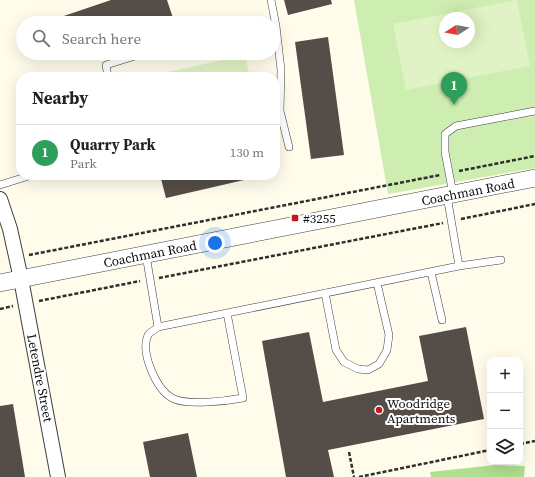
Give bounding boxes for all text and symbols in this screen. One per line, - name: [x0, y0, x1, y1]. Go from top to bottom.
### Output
- north arrow: [439, 12, 475, 48]
- search box: [16, 16, 280, 60]
- icon: search: [30, 27, 52, 49]
- text: Search here: [62, 28, 141, 49]
- pin: 1: [441, 72, 467, 105]
- text: Nearby: [32, 86, 88, 110]
- text: Quarry Park: [70, 134, 156, 155]
- text: 1: [41, 144, 49, 161]
- text: 130 m: [230, 144, 264, 161]
- text: Park: [70, 155, 97, 172]
- street label: Coachman Road: [420, 175, 517, 209]
- place label: #3255: [303, 210, 336, 227]
- marker: #3255: [290, 213, 300, 223]
- your location: [205, 233, 225, 253]
- street label: Coachman Road: [102, 237, 199, 271]
- street label: Letendre Street: [23, 333, 57, 424]
- map controls: [487, 357, 523, 465]
- button: +: [487, 357, 523, 393]
- button: −: [487, 393, 523, 429]
- place label: Woodridge Apartments: [387, 395, 456, 427]
- marker: Woodridge Apartments: [374, 405, 384, 415]
- button: layers: [487, 429, 523, 465]

